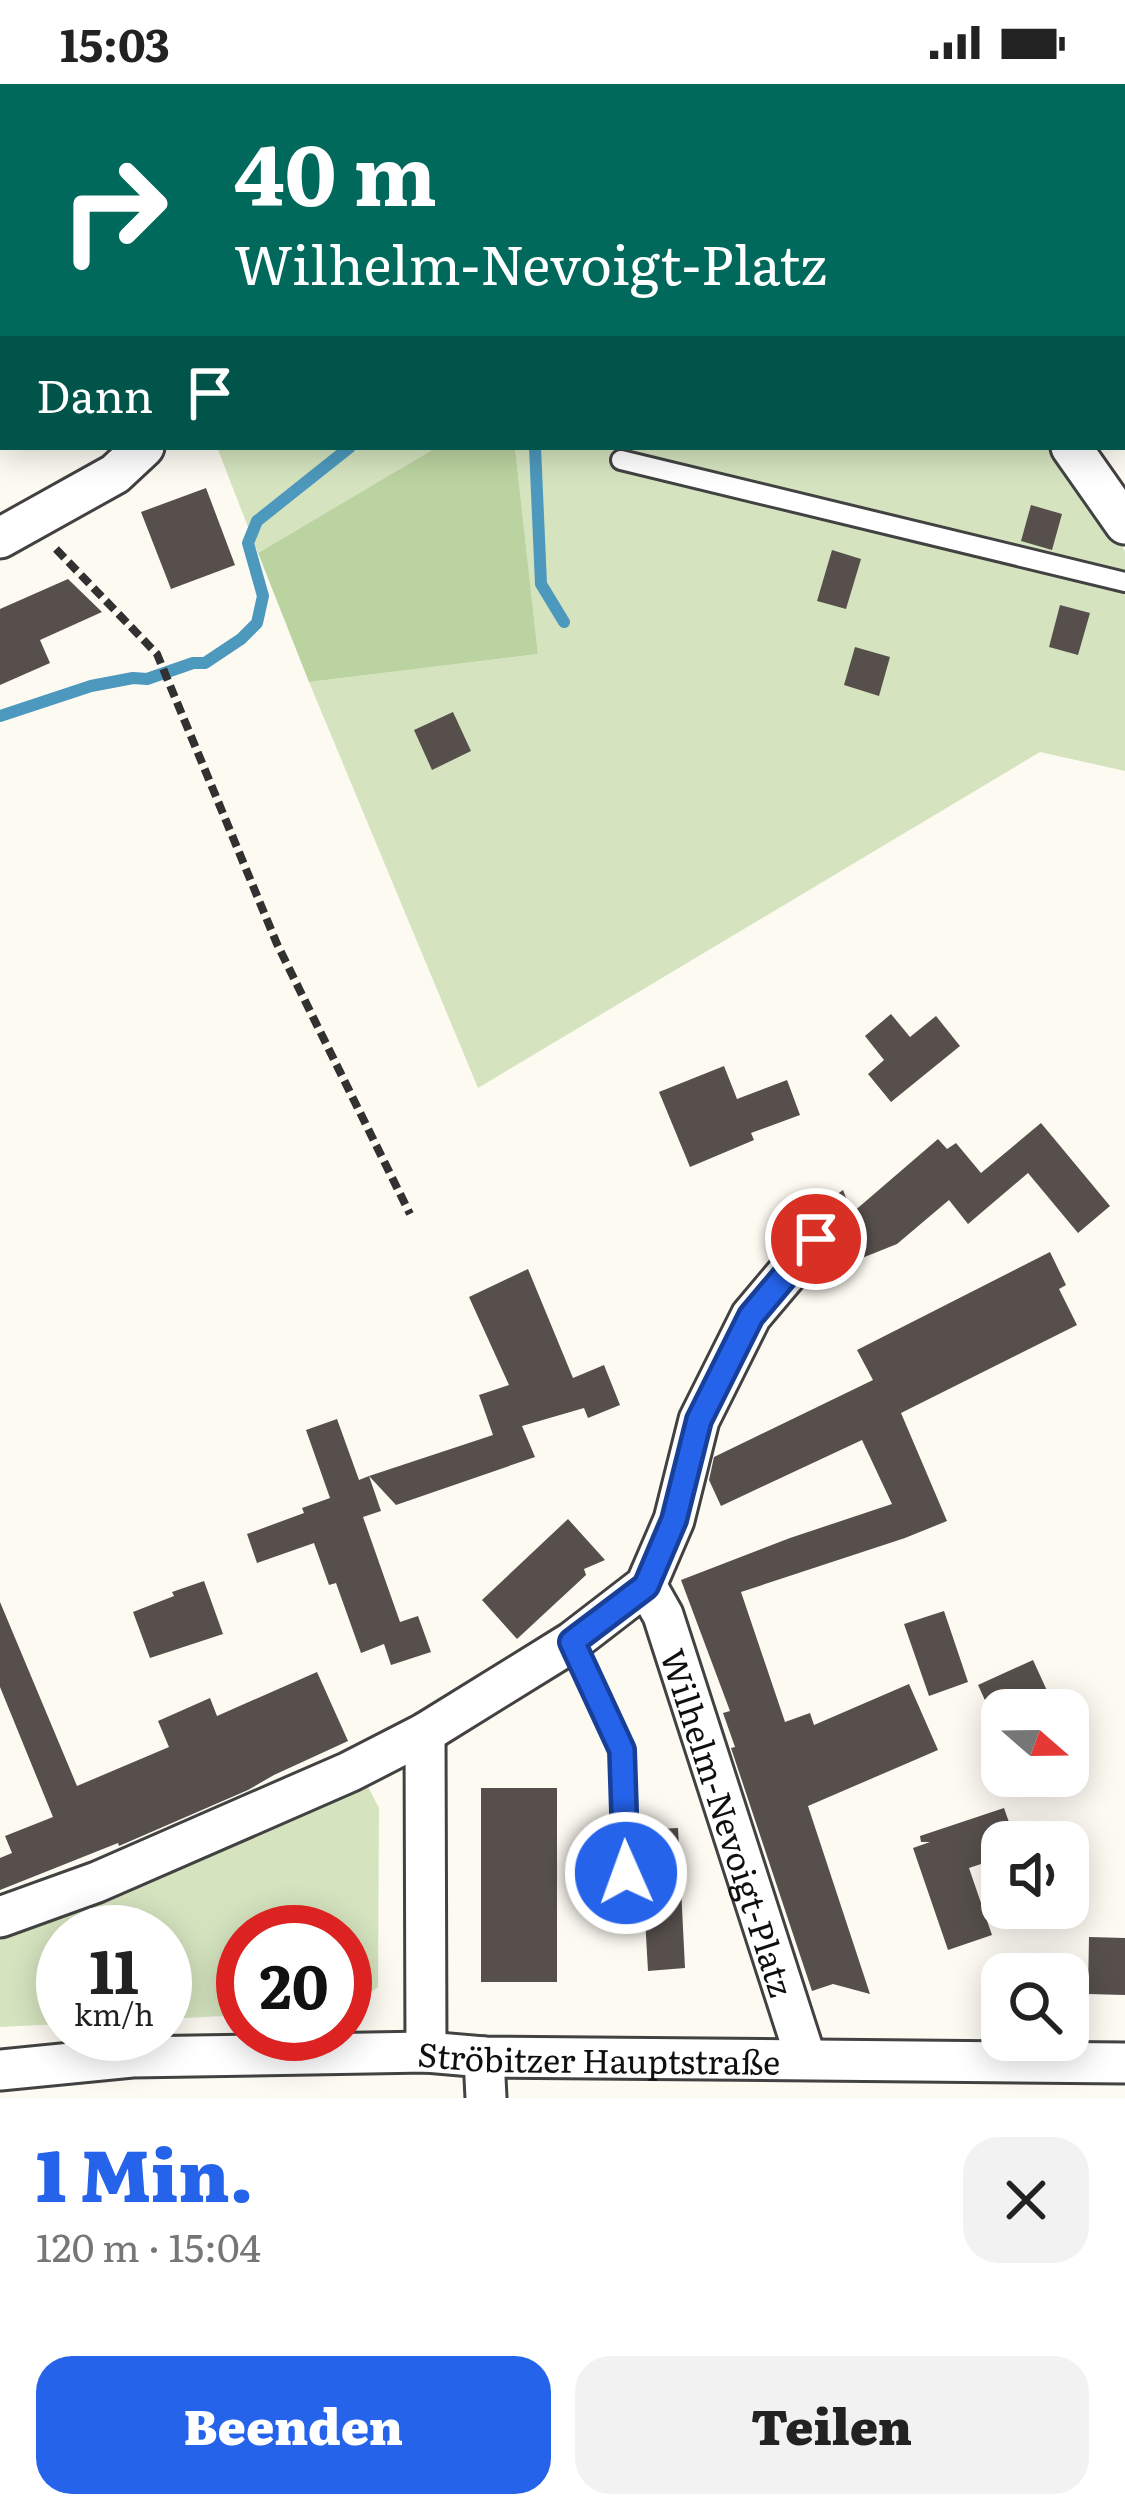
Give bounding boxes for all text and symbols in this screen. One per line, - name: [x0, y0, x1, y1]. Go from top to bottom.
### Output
- text: 15:03: [60, 9, 170, 76]
- text: 40 m: [234, 107, 437, 232]
- icon: right: [36, 132, 192, 288]
- text: Wilhelm-Nevoigt-Platz: [234, 221, 827, 302]
- text: Dann: [36, 360, 153, 427]
- icon: arrive: [177, 360, 243, 426]
- pin: [765, 1188, 867, 1290]
- icon: arrive: [783, 1206, 849, 1272]
- street label: Wilhelm-Nevoigt-Platz: [651, 1642, 809, 2002]
- north arrow: [981, 1689, 1089, 1797]
- map controls: [981, 1689, 1089, 2061]
- position arrow: [563, 1810, 689, 1936]
- button: sound: [981, 1821, 1089, 1929]
- speed limit sign: 20: [216, 1905, 372, 2061]
- text: 11: [89, 1923, 139, 2012]
- button: search: [981, 1953, 1089, 2061]
- text: km/h: [74, 1991, 154, 2035]
- street label: Ströbitzer Hauptstraße: [416, 2027, 781, 2084]
- text: 1 Min.: [36, 2117, 253, 2224]
- button: close: [963, 2137, 1089, 2263]
- text: 120 m · 15:04: [36, 2216, 261, 2274]
- button: Beenden: [36, 2356, 551, 2494]
- button: Teilen: [575, 2356, 1089, 2494]

